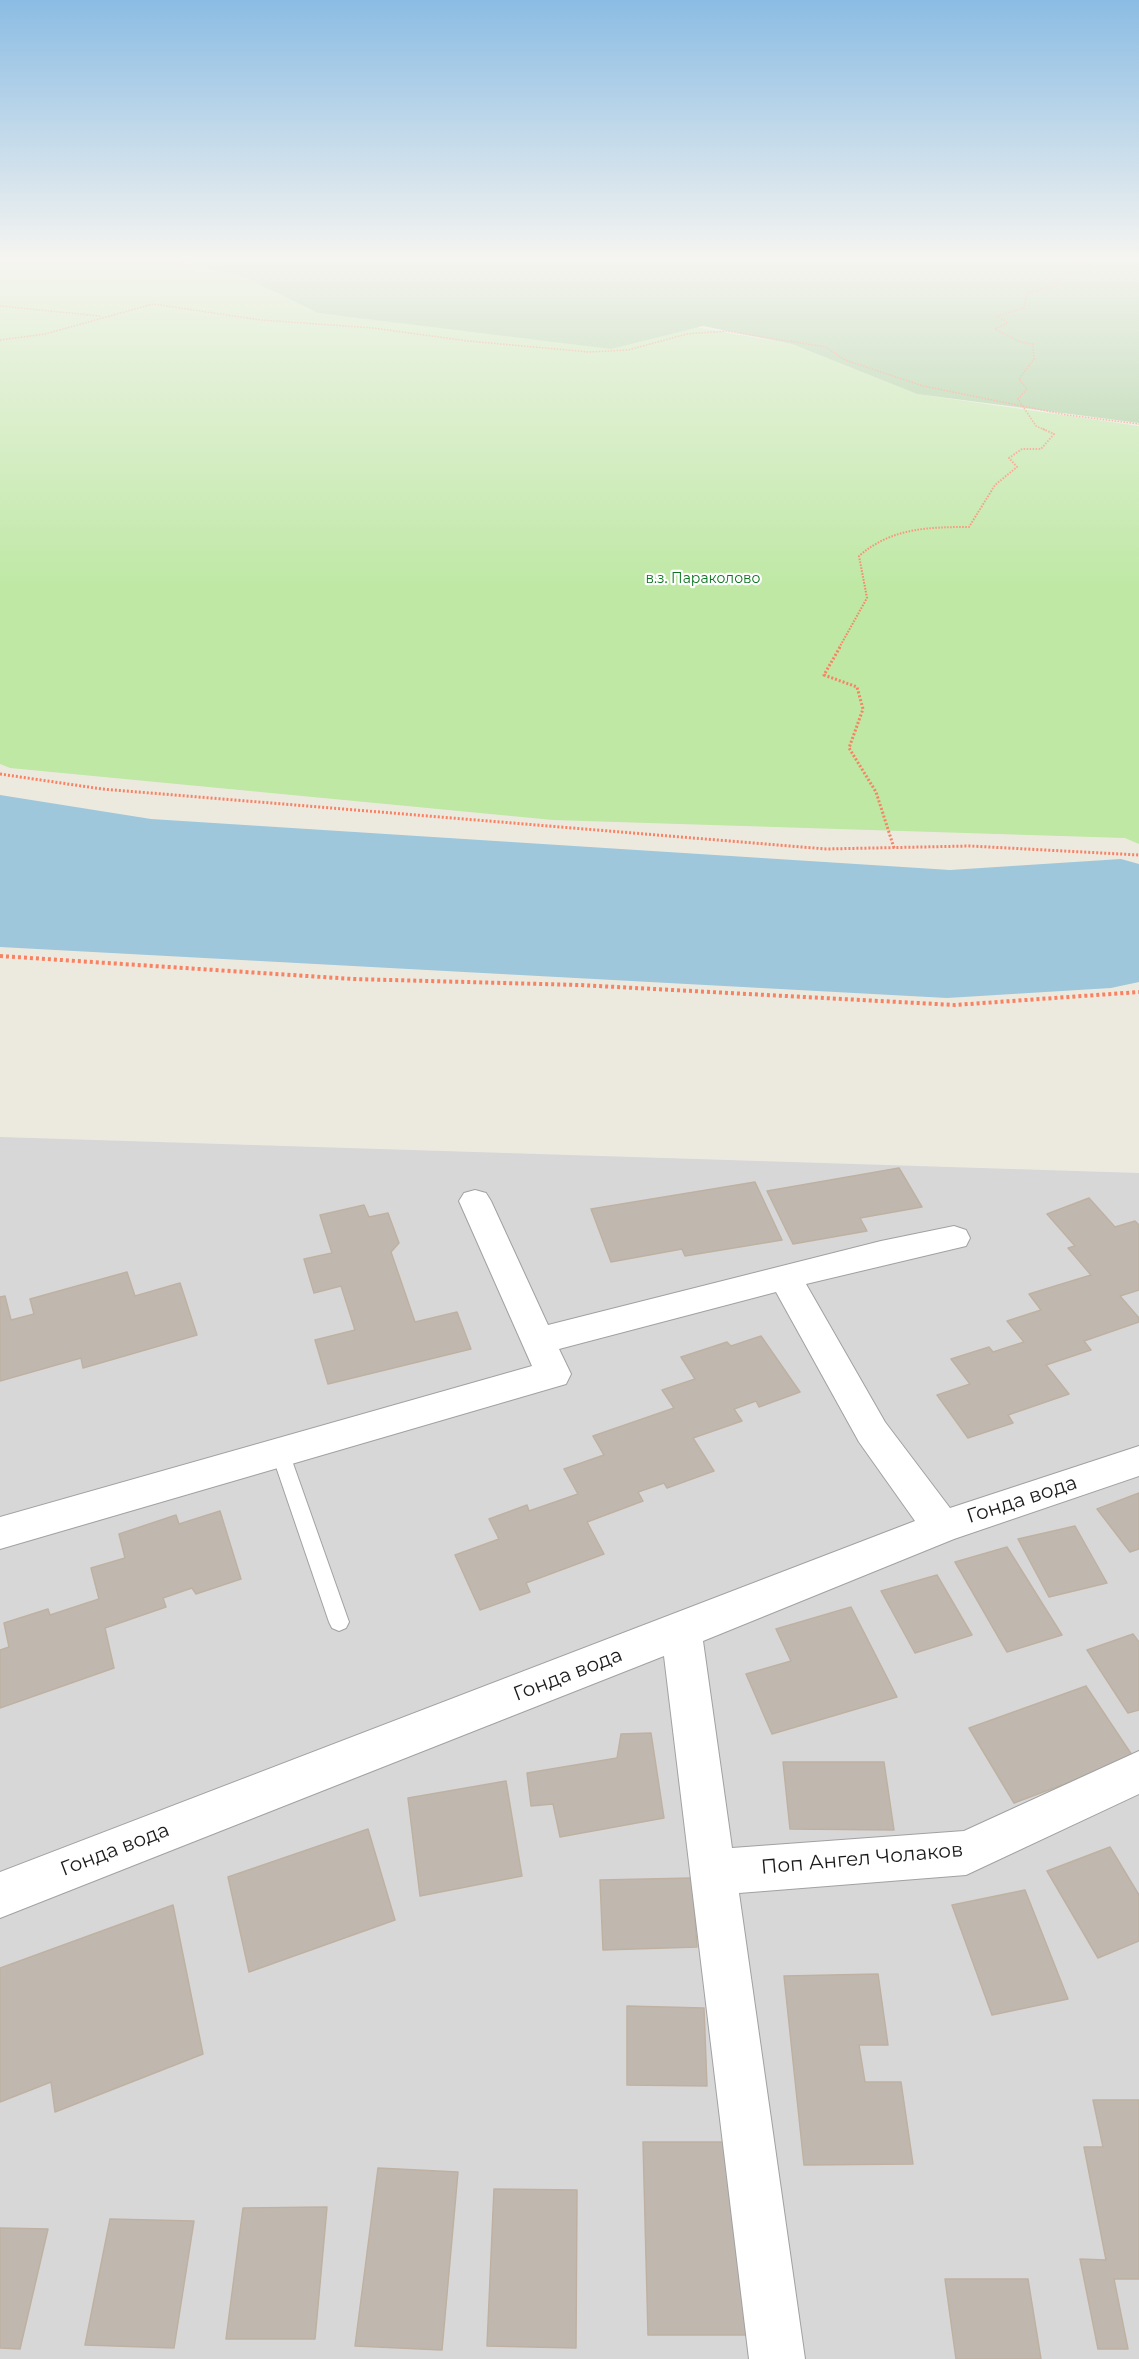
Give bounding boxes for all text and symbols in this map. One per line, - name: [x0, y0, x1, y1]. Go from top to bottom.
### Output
- park label: в.з. Параколово: [646, 571, 760, 587]
- street label: Гонда вода: [964, 1471, 1080, 1529]
- street label: Гонда вода: [510, 1643, 626, 1707]
- street label: Гонда вода: [57, 1818, 173, 1882]
- street label: Поп Ангел Чолаков: [760, 1838, 964, 1880]

